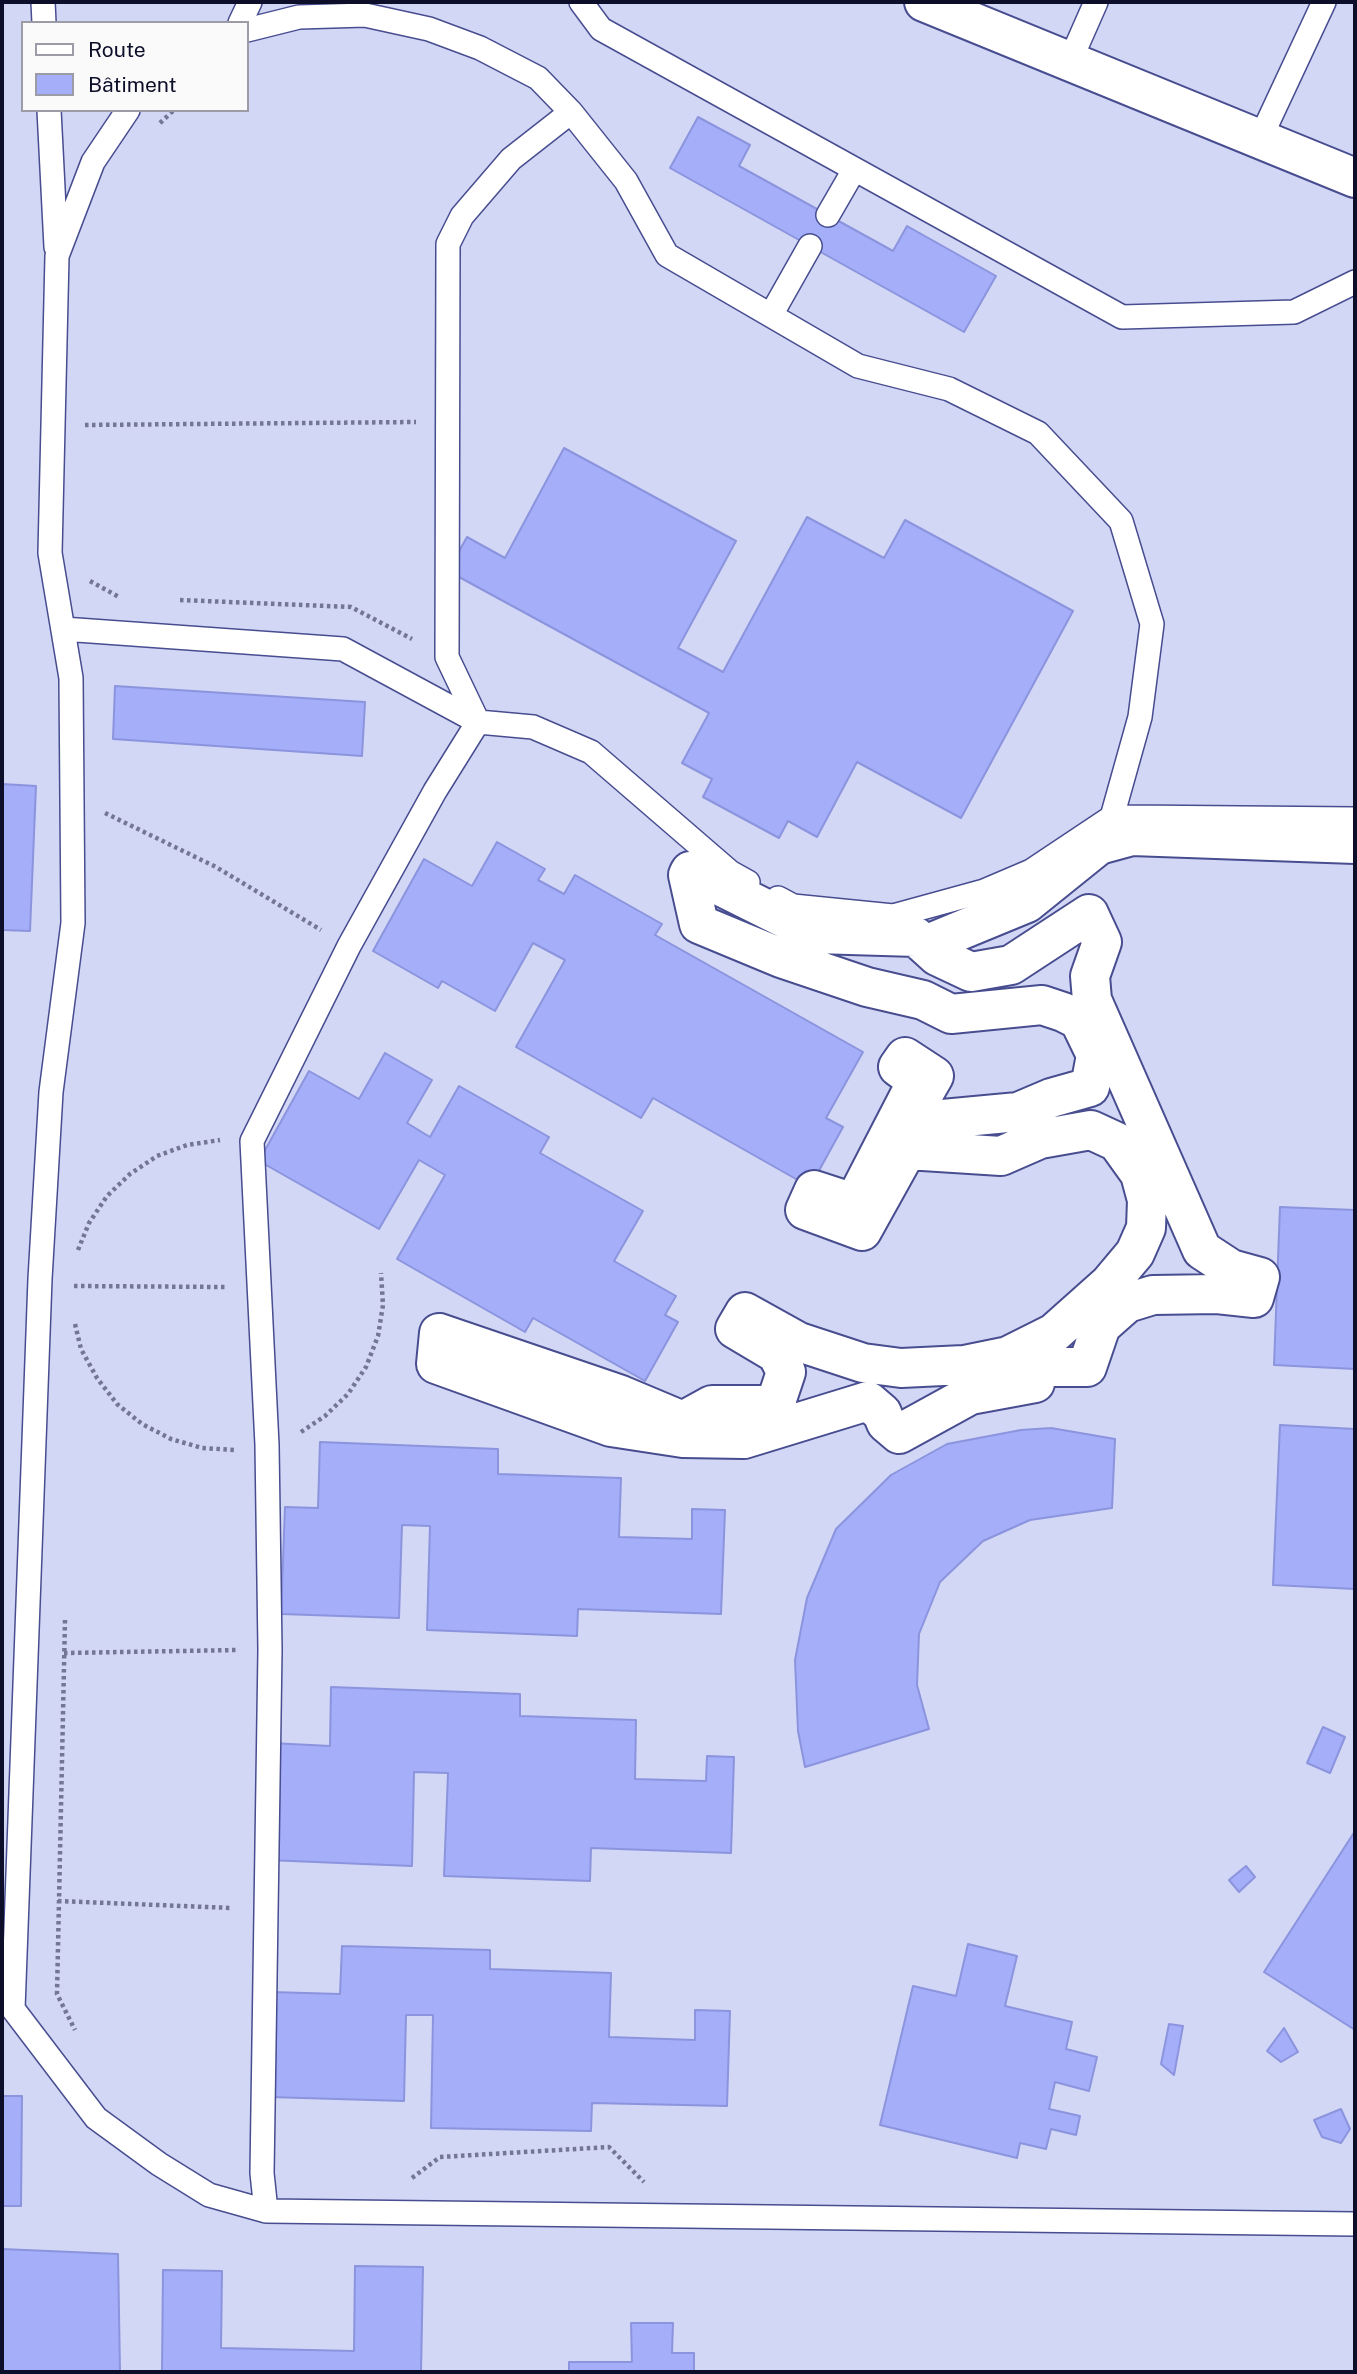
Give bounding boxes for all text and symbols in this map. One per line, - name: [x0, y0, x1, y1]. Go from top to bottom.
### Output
- legend: [21, 21, 248, 112]
- text: Route: [88, 37, 146, 62]
- text: Bâtiment: [88, 72, 177, 97]

